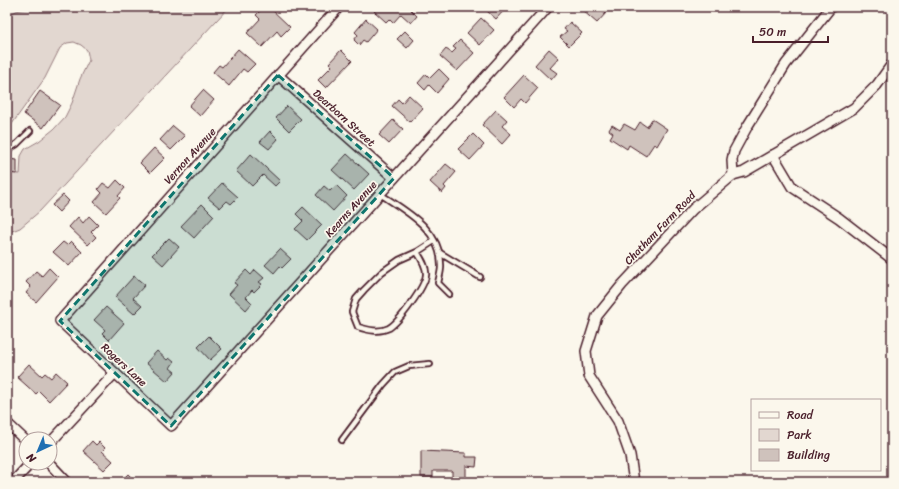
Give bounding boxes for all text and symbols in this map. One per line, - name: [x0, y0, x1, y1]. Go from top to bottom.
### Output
- scale bar: [753, 18, 828, 44]
- text: 50 m: [759, 21, 786, 43]
- street label: Dearborn Street: [308, 84, 380, 152]
- street label: Vernon Avenue: [159, 123, 221, 189]
- street label: Kearns Avenue: [320, 176, 382, 242]
- street label: Chatham Farm Road: [620, 186, 701, 269]
- street label: Rogers Lane: [96, 338, 152, 392]
- legend: [751, 399, 881, 471]
- text: Road: [787, 404, 814, 426]
- text: Park: [787, 424, 812, 446]
- north arrow: [18, 431, 58, 471]
- text: Building: [787, 444, 830, 466]
- text: N: [22, 448, 41, 468]

